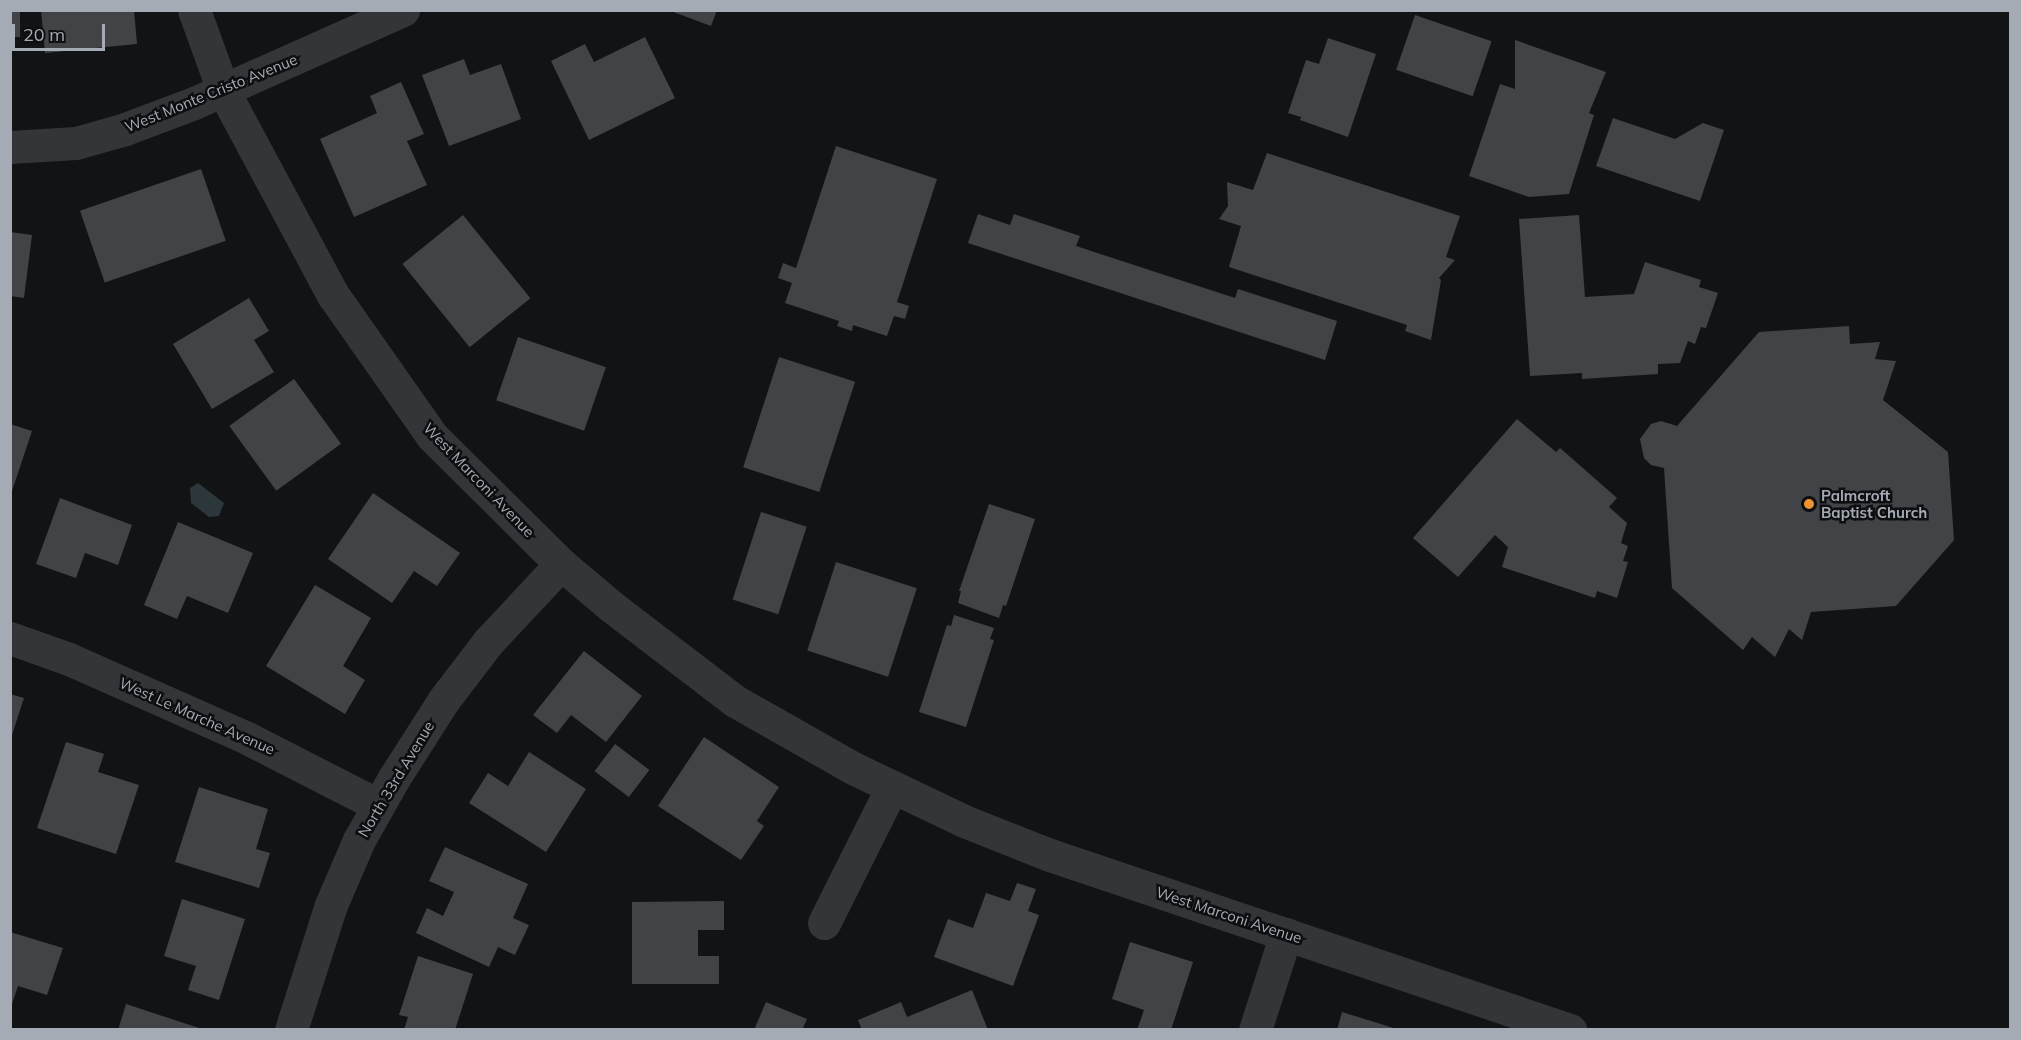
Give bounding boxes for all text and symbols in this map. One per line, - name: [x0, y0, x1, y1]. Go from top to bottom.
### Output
- scale bar: [15, 12, 108, 50]
- text: 20 m: [23, 23, 65, 46]
- street label: West Monte Cristo Avenue: [122, 50, 300, 136]
- street label: West Marconi Avenue: [420, 419, 538, 541]
- place label: Palmcroft Baptist Church: [1821, 486, 1927, 521]
- marker: Palmcroft Baptist Church: [1802, 497, 1816, 511]
- street label: West Le Marche Avenue: [116, 674, 278, 758]
- street label: North 33rd Avenue: [354, 718, 438, 840]
- street label: West Marconi Avenue: [1154, 883, 1304, 947]

